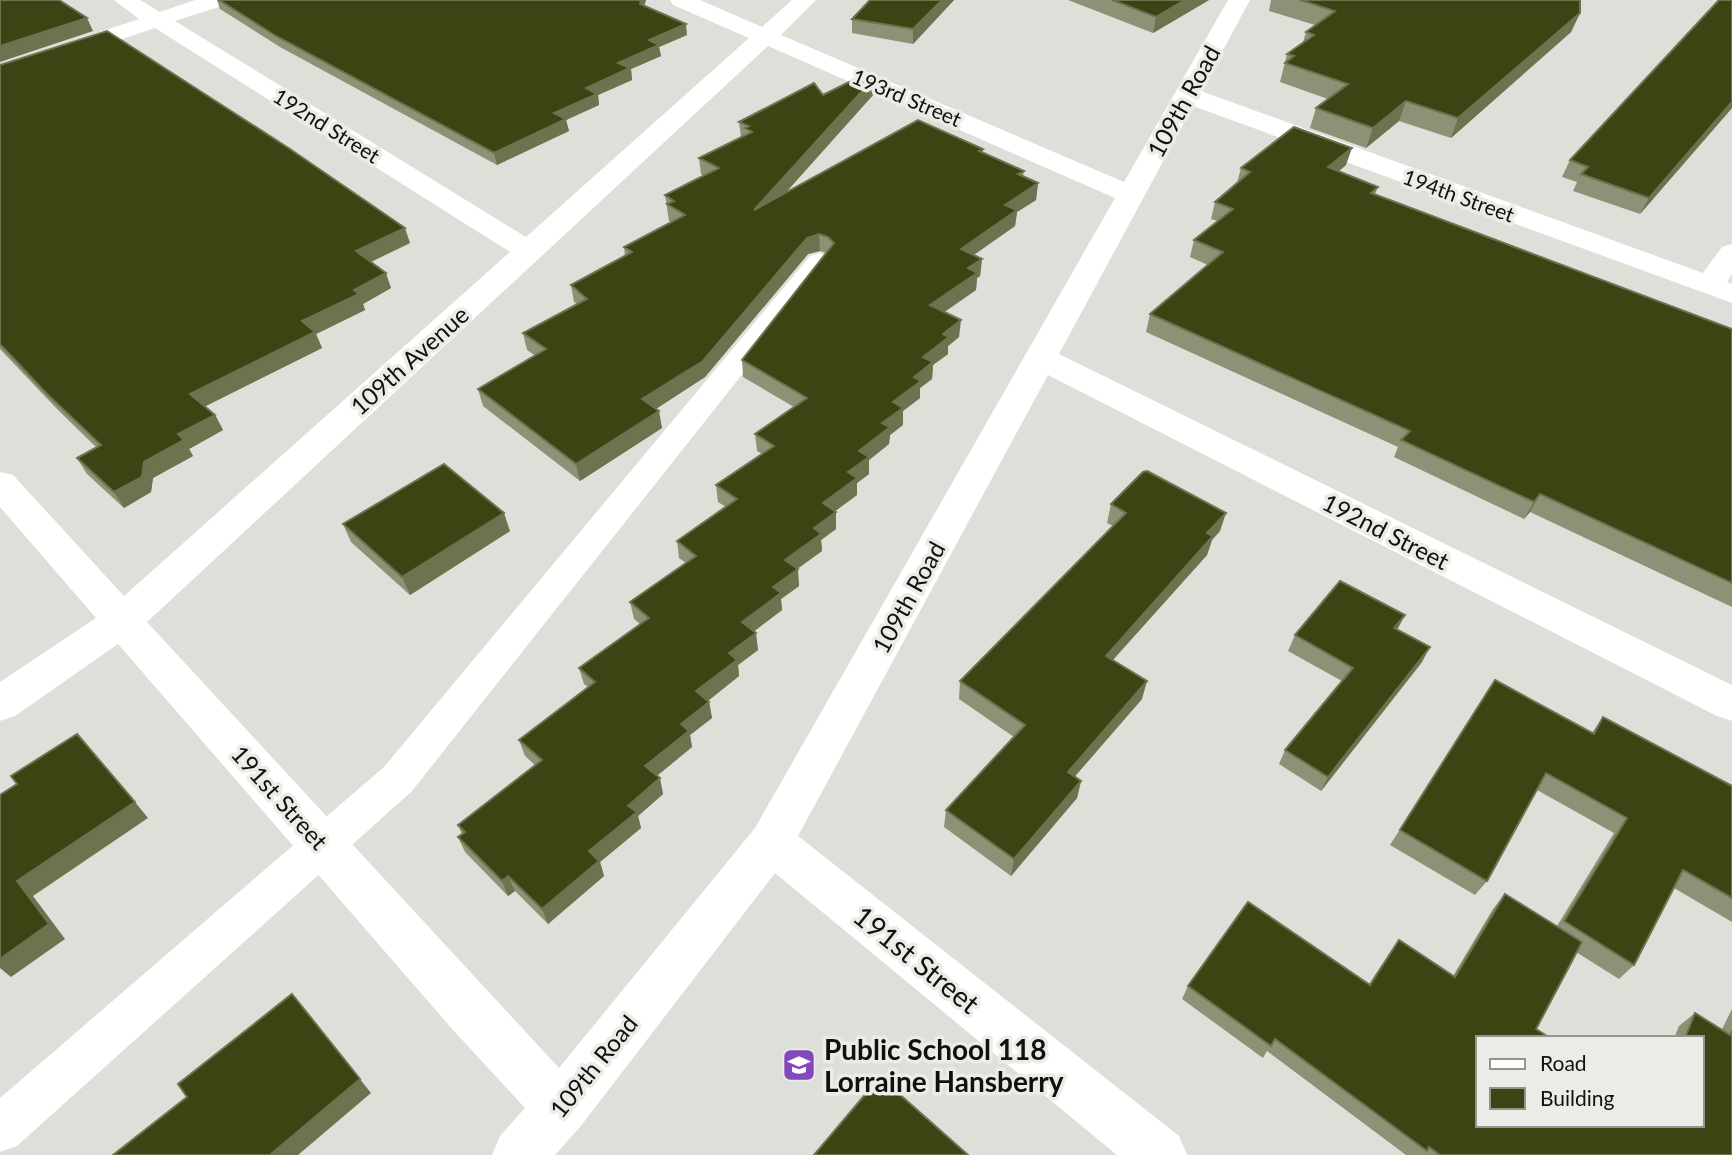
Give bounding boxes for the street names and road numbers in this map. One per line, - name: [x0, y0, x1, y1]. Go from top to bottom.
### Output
- street label: 109th Road: [1140, 40, 1226, 162]
- street label: 193rd Street: [849, 63, 966, 131]
- street label: 192nd Street: [269, 82, 385, 168]
- street label: 194th Street: [1400, 163, 1518, 227]
- street label: 109th Avenue: [344, 300, 474, 420]
- street label: 192nd Street: [1318, 487, 1454, 575]
- street label: 109th Road: [865, 536, 951, 658]
- street label: 191st Street: [226, 739, 335, 855]
- street label: 191st Street: [847, 898, 987, 1020]
- street label: 109th Road: [543, 1009, 643, 1123]

